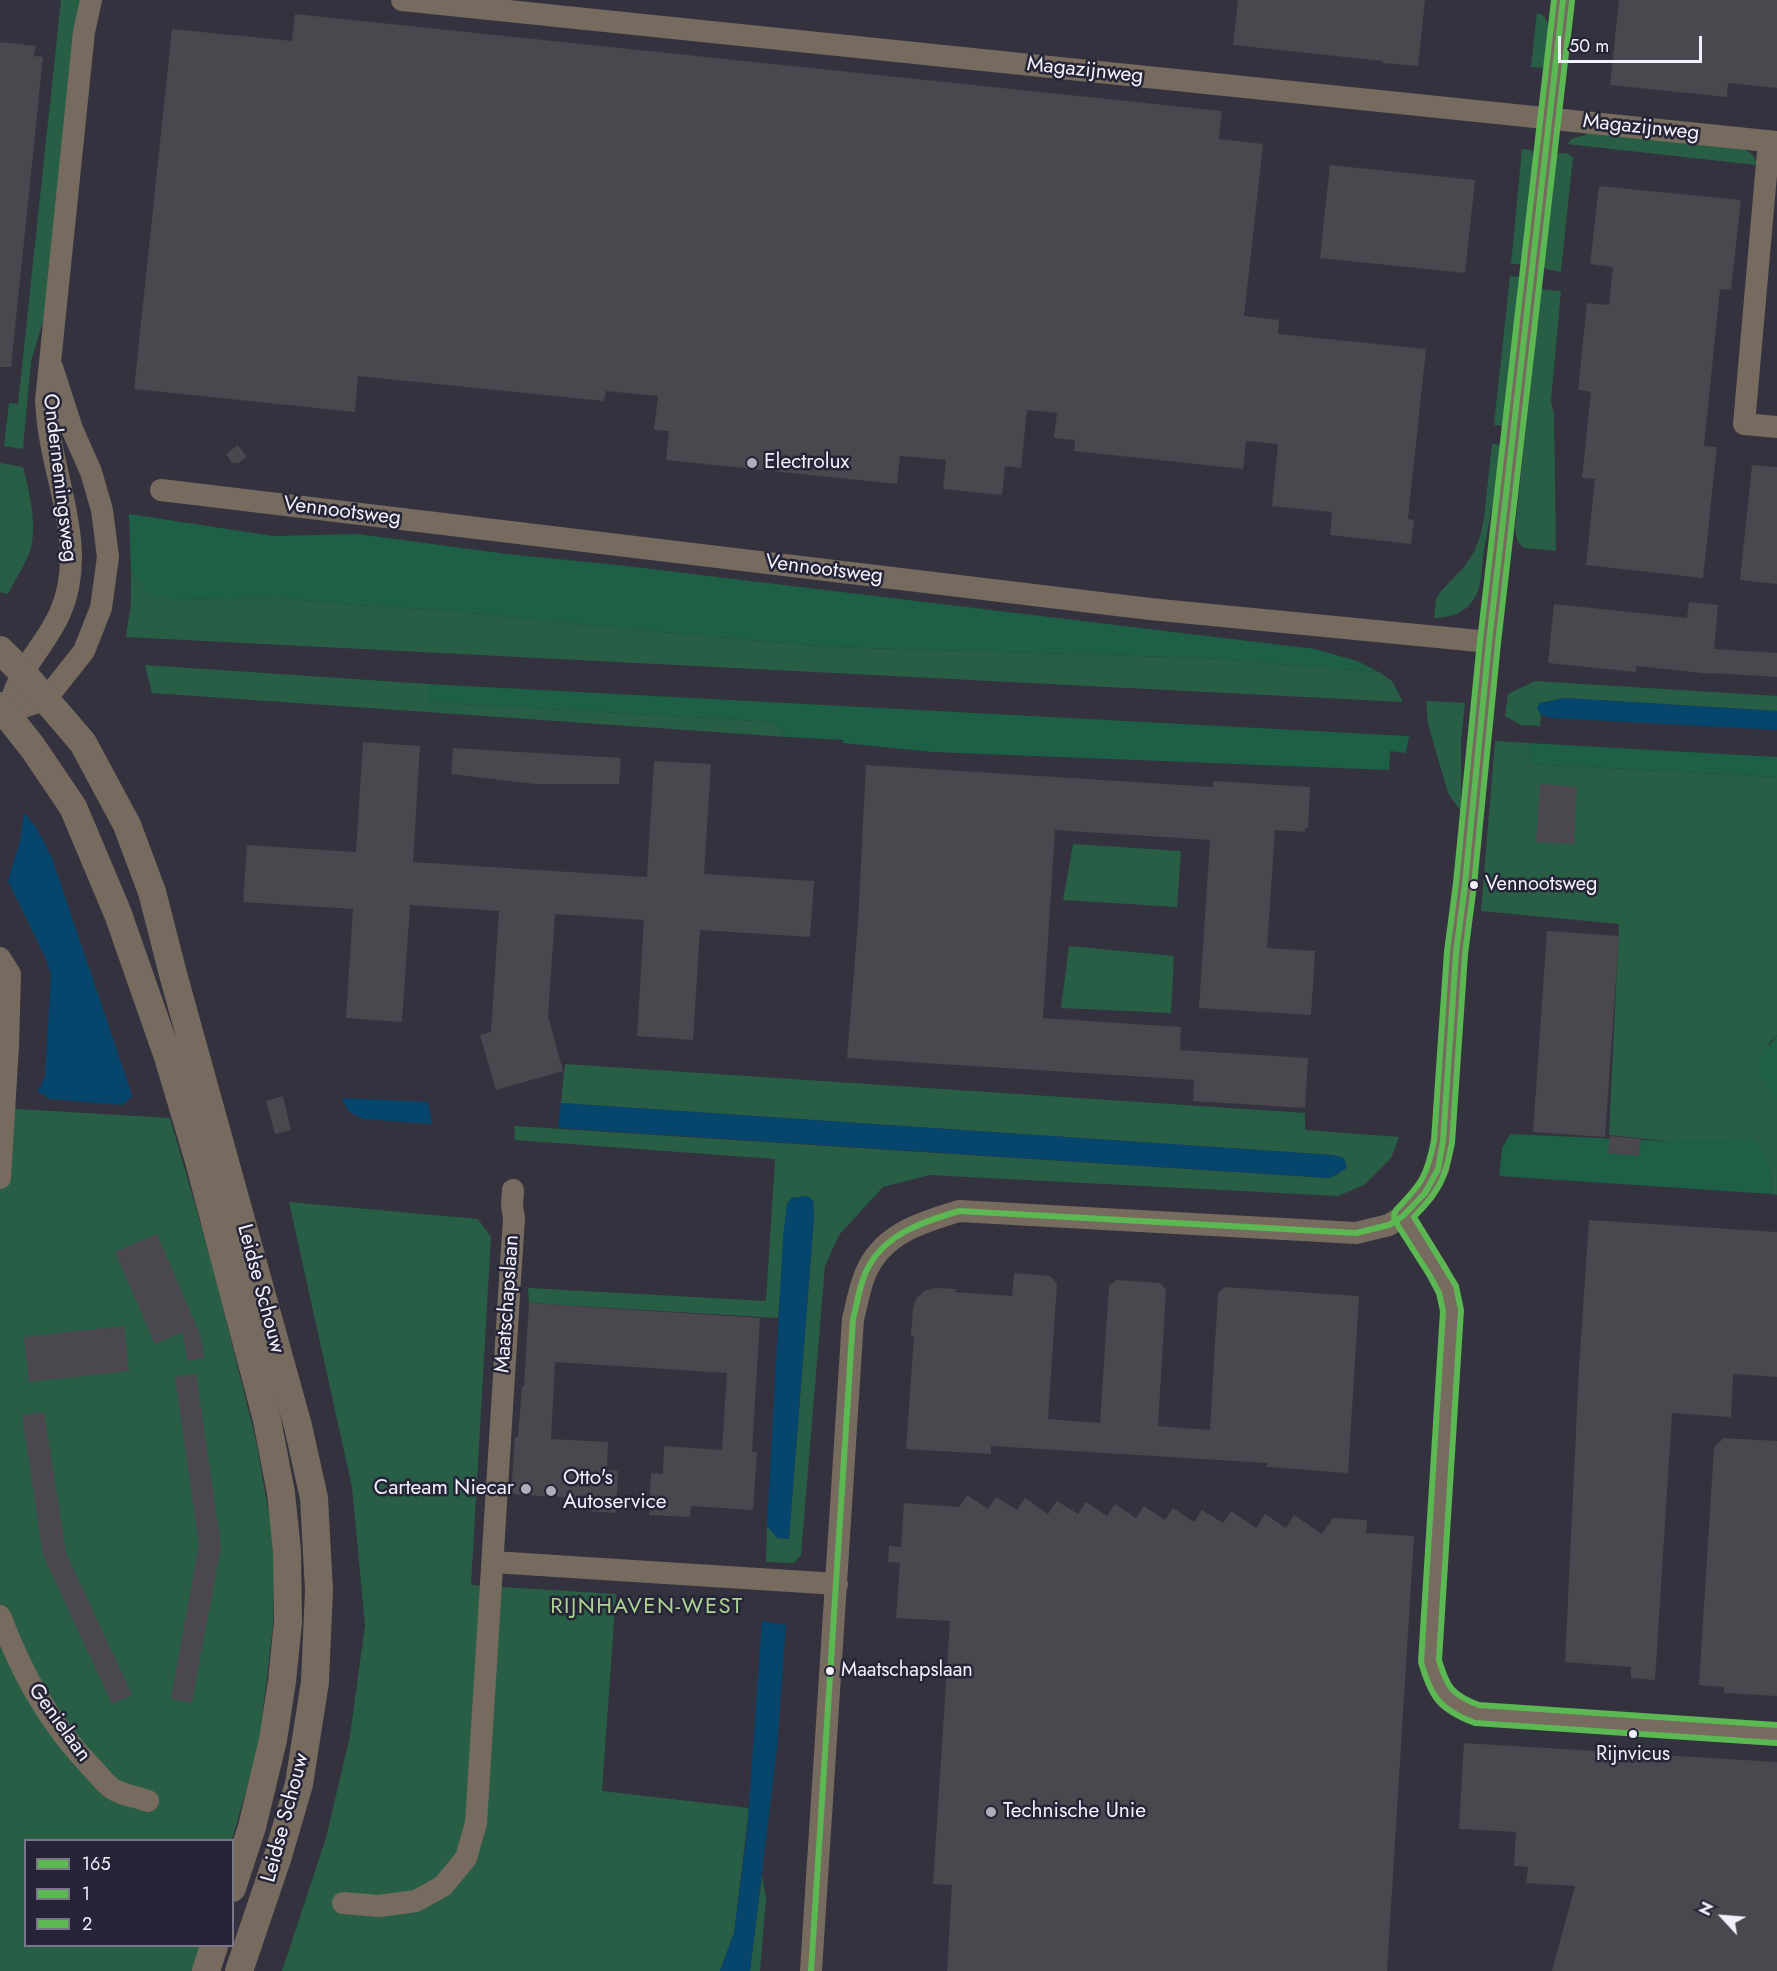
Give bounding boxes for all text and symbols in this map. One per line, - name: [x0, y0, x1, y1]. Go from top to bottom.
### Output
- scale bar: [1561, 24, 1705, 62]
- text: 50 m: [1569, 33, 1609, 59]
- street label: Magazijnweg: [1025, 52, 1145, 90]
- street label: Magazijnweg: [1581, 109, 1701, 147]
- street label: Ondernemingsweg: [36, 392, 82, 564]
- place label: Electrolux: [764, 450, 849, 476]
- marker: Electrolux: [745, 456, 759, 470]
- street label: Vennootsweg: [282, 492, 402, 532]
- street label: Vennootsweg: [764, 550, 884, 590]
- place label: Vennootsweg: [1485, 873, 1597, 897]
- marker: Vennootsweg: [1468, 879, 1480, 891]
- street label: Leidse Schouw: [231, 1222, 289, 1356]
- street label: Maatschapslaan: [491, 1234, 525, 1374]
- place label: Otto's Autoservice: [563, 1466, 667, 1516]
- place label: Carteam Niecar: [374, 1476, 514, 1502]
- marker: Carteam Niecar: [519, 1482, 533, 1496]
- marker: Otto's Autoservice: [544, 1484, 558, 1498]
- district label: RIJNHAVEN-WEST: [550, 1595, 744, 1621]
- place label: Maatschapslaan: [841, 1659, 973, 1683]
- marker: Maatschapslaan: [824, 1665, 836, 1677]
- street label: Genielaan: [22, 1679, 96, 1767]
- marker: Rijnvicus: [1627, 1728, 1639, 1740]
- place label: Rijnvicus: [1596, 1743, 1670, 1767]
- street label: Leidse Schouw: [257, 1751, 315, 1885]
- place label: Technische Unie: [1003, 1799, 1146, 1825]
- marker: Technische Unie: [984, 1805, 998, 1819]
- legend: [24, 1839, 234, 1947]
- text: 165: [82, 1851, 111, 1877]
- text: 1: [82, 1881, 90, 1907]
- north arrow: [1693, 1887, 1753, 1947]
- text: N: [1693, 1898, 1719, 1920]
- text: 2: [82, 1911, 92, 1937]

